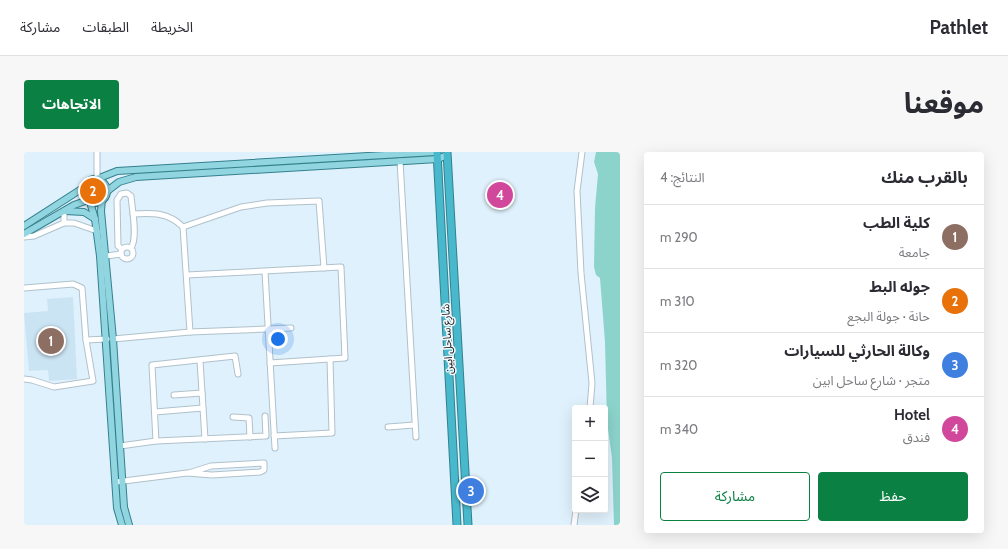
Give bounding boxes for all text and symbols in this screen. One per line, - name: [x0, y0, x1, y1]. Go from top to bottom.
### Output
- text: Pathlet: [929, 16, 988, 39]
- text: مشاركة: [20, 18, 60, 36]
- text: الطبقات: [82, 18, 129, 36]
- text: الخريطة: [151, 18, 193, 36]
- button: الاتجاهات: [24, 80, 119, 129]
- text: موقعنا: [904, 86, 984, 120]
- text: بالقرب منك: [881, 167, 968, 187]
- text: النتائج: 4: [660, 169, 705, 185]
- pin: 2: [80, 176, 106, 206]
- pin: 4: [487, 180, 513, 210]
- text: كلية الطب: [863, 214, 930, 232]
- text: 290 m: [660, 229, 698, 245]
- text: 1: [953, 229, 957, 245]
- text: جامعة: [899, 244, 930, 260]
- text: جوله البط: [869, 278, 930, 296]
- text: 310 m: [660, 293, 695, 309]
- text: 2: [952, 293, 958, 309]
- street label: شارع ساحل ابين: [438, 303, 457, 375]
- text: حانة · جولة البجع: [847, 308, 930, 324]
- pin: 1: [38, 326, 64, 356]
- your location: [268, 329, 288, 349]
- text: وكالة الحارثي للسيارات: [784, 342, 930, 360]
- text: 320 m: [660, 357, 697, 373]
- text: 3: [952, 357, 959, 373]
- text: متجر · شارع ساحل ابين: [813, 372, 930, 388]
- map controls: [572, 405, 608, 513]
- button: +: [572, 405, 608, 441]
- text: Hotel: [894, 406, 930, 424]
- text: 340 m: [660, 421, 698, 437]
- text: 4: [951, 421, 959, 437]
- text: فندق: [903, 429, 930, 445]
- button: −: [572, 441, 608, 477]
- button: مشاركة: [660, 472, 810, 521]
- button: حفظ: [818, 472, 968, 521]
- pin: 3: [458, 476, 484, 506]
- button: layers: [572, 477, 608, 513]

